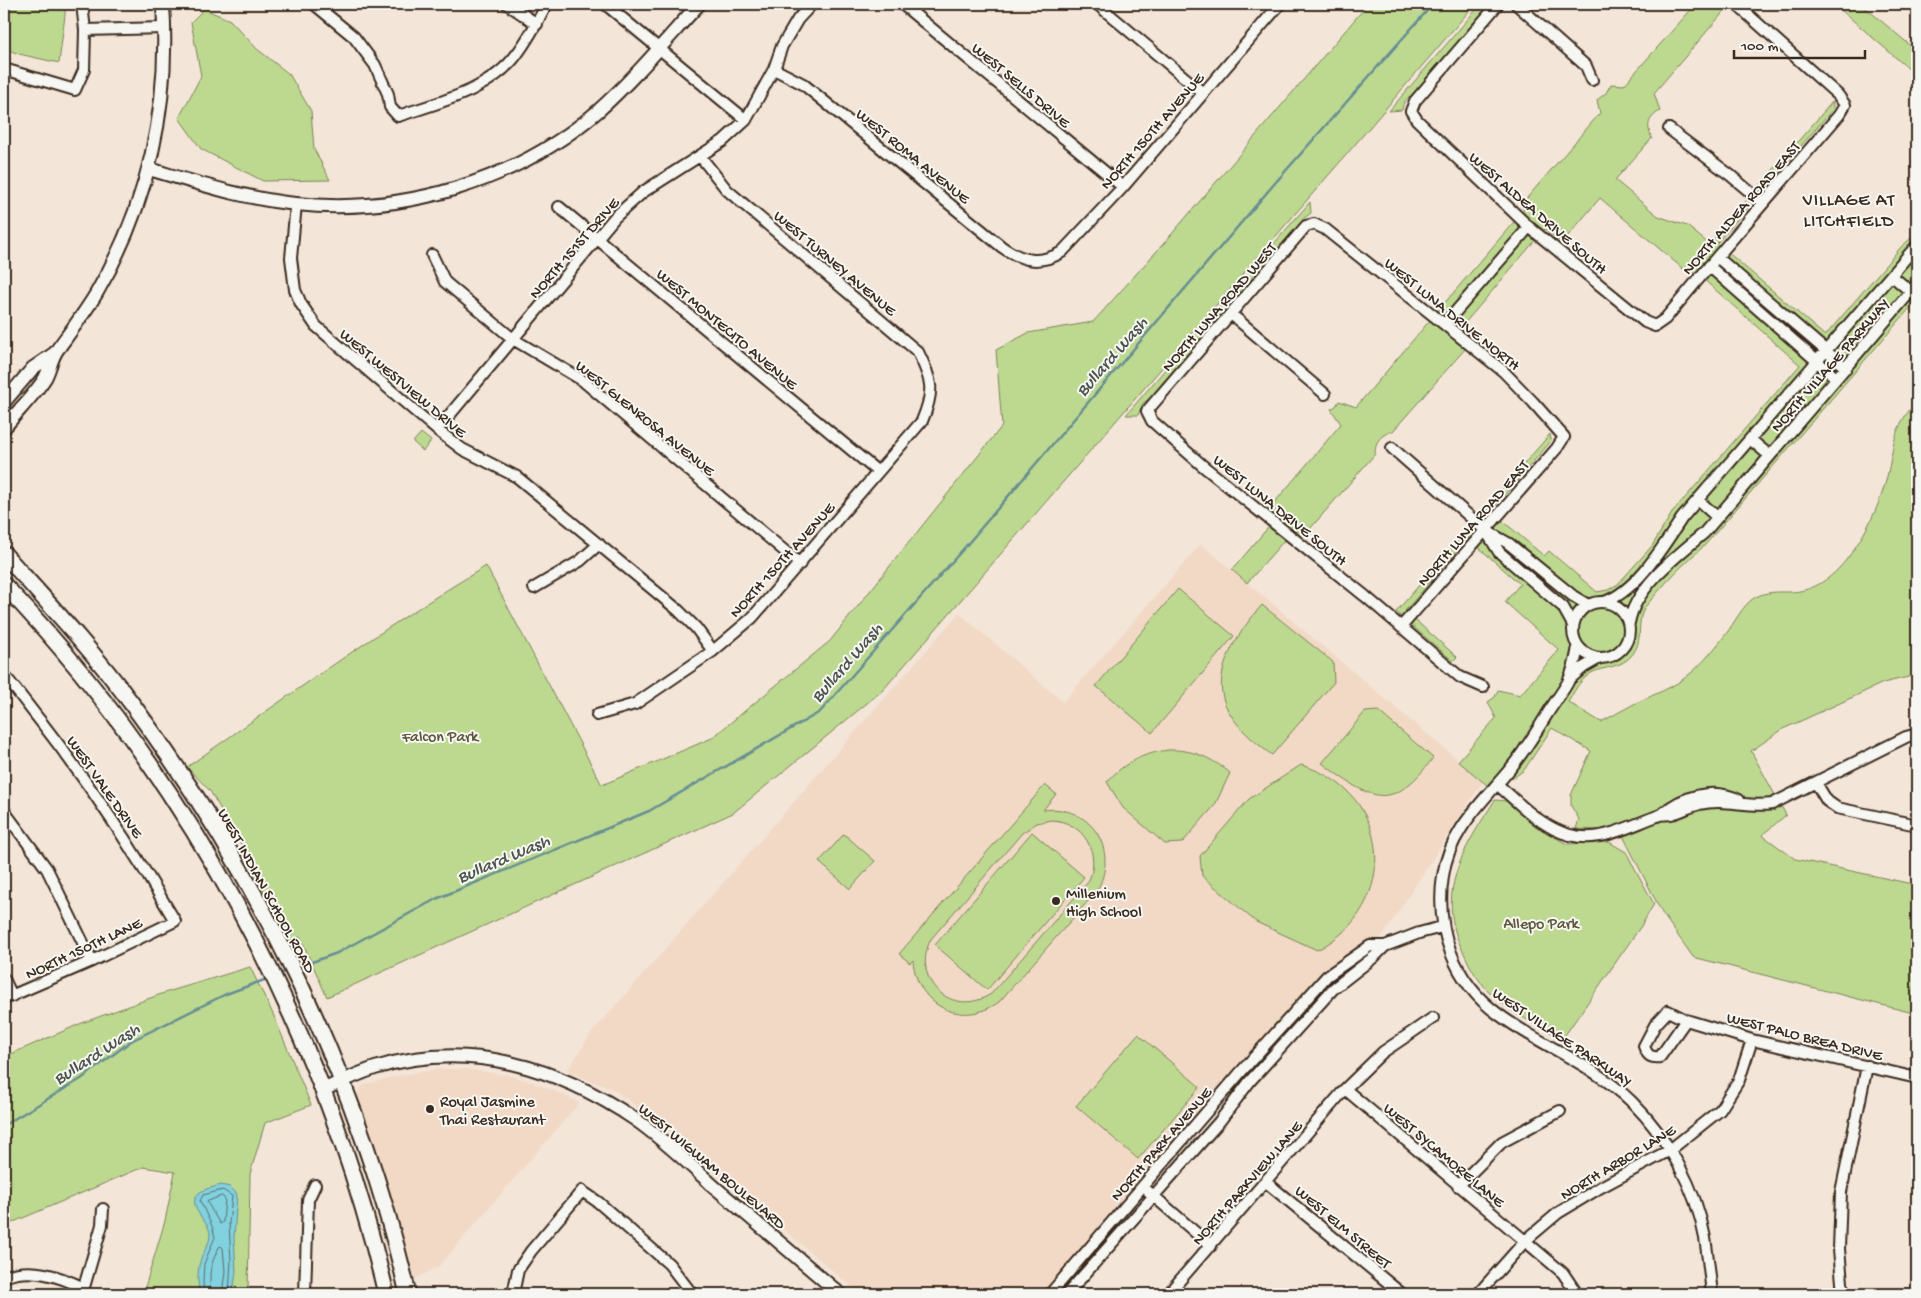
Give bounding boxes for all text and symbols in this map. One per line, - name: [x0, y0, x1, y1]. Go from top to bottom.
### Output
- scale bar: [1734, 28, 1865, 60]
- text: 100 m: [1740, 38, 1779, 56]
- street label: WEST SELLS DRIVE: [967, 40, 1074, 134]
- street label: NORTH 150TH AVENUE: [1098, 69, 1210, 195]
- street label: WEST ROMA AVENUE: [851, 106, 973, 210]
- street label: NORTH ALDEA ROAD EAST: [1679, 138, 1806, 280]
- street label: WEST ALDEA DRIVE SOUTH: [1464, 149, 1610, 280]
- district label: VILLAGE AT LITCHFIELD: [1802, 191, 1895, 233]
- street label: NORTH 151ST DRIVE: [527, 194, 625, 304]
- street label: WEST TURNEY AVENUE: [769, 208, 900, 322]
- street label: NORTH LUNA ROAD WEST: [1159, 239, 1283, 377]
- street label: WEST LUNA DRIVE NORTH: [1379, 255, 1523, 377]
- street label: WEST MONTECITO AVENUE: [651, 266, 801, 396]
- street label: NORTH VILLAGE PARKWAY: [1768, 295, 1895, 437]
- water label: Bullard Wash: [1073, 313, 1153, 402]
- street label: WEST WESTVIEW DRIVE: [334, 326, 470, 444]
- street label: WEST GLENROSA AVENUE: [570, 358, 718, 482]
- street label: WEST LUNA DRIVE SOUTH: [1208, 452, 1350, 572]
- street label: NORTH LUNA ROAD EAST: [1415, 457, 1535, 591]
- street label: NORTH 150TH AVENUE: [727, 499, 841, 623]
- water label: Bullard Wash: [808, 619, 888, 708]
- park label: Falcon Park: [401, 729, 480, 748]
- street label: WEST VALE DRIVE: [61, 733, 146, 844]
- street label: WEST INDIAN SCHOOL ROAD: [212, 806, 318, 978]
- water label: Bullard Wash: [455, 831, 554, 889]
- place label: Millenium High School: [1066, 886, 1142, 923]
- marker: Millenium High School: [1050, 895, 1062, 907]
- street label: NORTH 150TH LANE: [23, 914, 147, 985]
- park label: Allepo Park: [1503, 916, 1580, 935]
- street label: WEST VILLAGE PARKWAY: [1487, 985, 1635, 1093]
- street label: WEST PALO BREA DRIVE: [1724, 1010, 1885, 1067]
- water label: Bullard Wash: [50, 1019, 145, 1091]
- street label: NORTH PARK AVENUE: [1108, 1084, 1218, 1206]
- place label: Royal Jasmine Thai Restaurant: [439, 1094, 546, 1131]
- street label: WEST WIGWAM BOULEVARD: [633, 1100, 789, 1235]
- street label: WEST SYCAMORE LANE: [1378, 1100, 1508, 1214]
- marker: Royal Jasmine Thai Restaurant: [424, 1103, 436, 1115]
- street label: NORTH PARKVIEW LANE: [1189, 1117, 1309, 1250]
- street label: NORTH ARBOR LANE: [1558, 1122, 1681, 1206]
- street label: WEST ELM STREET: [1290, 1183, 1394, 1275]

